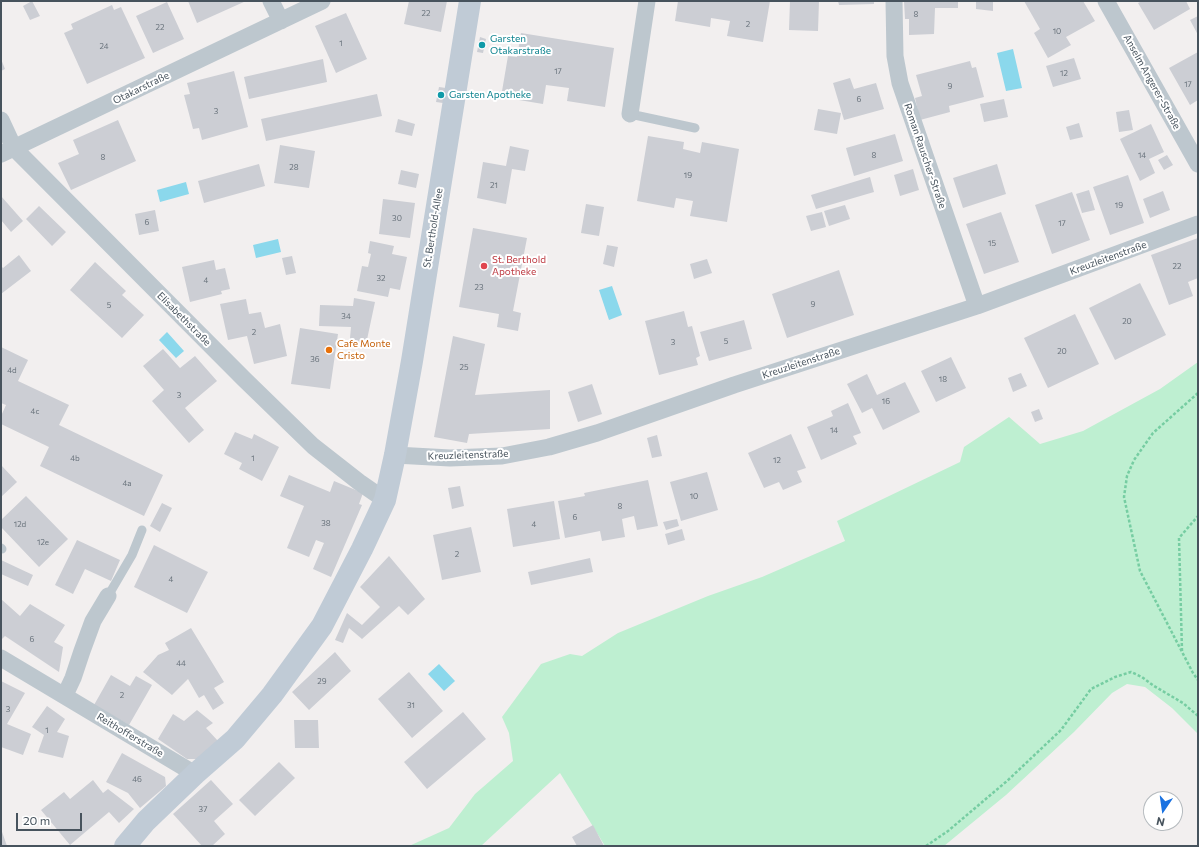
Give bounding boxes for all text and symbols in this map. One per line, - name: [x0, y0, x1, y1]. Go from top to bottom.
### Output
- house number: 22: [422, 8, 430, 18]
- house number: 8: [914, 9, 918, 19]
- house number: 2: [746, 19, 750, 29]
- house number: 22: [156, 22, 164, 32]
- house number: 10: [1053, 26, 1061, 36]
- place label: Garsten Otakarstraße: [490, 33, 551, 56]
- street label: Anselm Angerer-Straße: [1121, 33, 1183, 131]
- house number: 1: [339, 38, 343, 48]
- marker: Garsten Otakarstraße: [477, 40, 487, 50]
- house number: 24: [99, 41, 109, 51]
- house number: 17: [554, 66, 562, 76]
- house number: 12: [1060, 68, 1068, 78]
- street label: Otakarstraße: [111, 69, 171, 107]
- house number: 17: [1184, 79, 1192, 89]
- house number: 9: [948, 81, 952, 91]
- place label: Garsten Apotheke: [449, 89, 531, 101]
- marker: Garsten Apotheke: [436, 90, 446, 100]
- house number: 6: [857, 94, 861, 104]
- street label: Roman Rauscher-Straße: [901, 102, 949, 210]
- house number: 3: [214, 106, 218, 116]
- house number: 8: [872, 150, 876, 160]
- house number: 14: [1138, 150, 1146, 160]
- house number: 8: [101, 152, 105, 162]
- house number: 28: [289, 162, 299, 172]
- house number: 19: [684, 170, 692, 180]
- house number: 21: [490, 180, 498, 190]
- street label: St. Berthold-Allee: [421, 187, 445, 269]
- house number: 19: [1115, 200, 1123, 210]
- house number: 30: [392, 213, 402, 223]
- house number: 6: [145, 217, 149, 227]
- house number: 17: [1058, 218, 1066, 228]
- house number: 15: [988, 238, 996, 248]
- street label: Kreuzleitenstraße: [1068, 239, 1148, 277]
- place label: St. Berthold Apotheke: [492, 254, 546, 278]
- marker: St. Berthold Apotheke: [479, 261, 489, 271]
- house number: 22: [1173, 261, 1181, 271]
- house number: 32: [377, 273, 385, 283]
- house number: 4: [204, 275, 208, 285]
- house number: 23: [475, 282, 483, 292]
- street label: Elisabethstraße: [155, 290, 213, 348]
- house number: 9: [811, 299, 815, 309]
- house number: 5: [107, 300, 111, 310]
- house number: 34: [341, 311, 351, 321]
- house number: 20: [1122, 316, 1132, 326]
- house number: 2: [252, 327, 256, 337]
- house number: 5: [724, 336, 728, 346]
- house number: 3: [671, 337, 675, 347]
- place label: Cafe Monte Cristo: [337, 338, 391, 362]
- marker: Cafe Monte Cristo: [324, 345, 334, 355]
- street label: Kreuzleitenstraße: [761, 345, 841, 381]
- house number: 20: [1057, 346, 1067, 356]
- house number: 36: [310, 354, 320, 364]
- house number: 25: [459, 362, 469, 372]
- house number: 4d: [7, 365, 17, 375]
- house number: 18: [939, 374, 947, 384]
- house number: 3: [177, 390, 181, 400]
- house number: 16: [882, 396, 890, 406]
- house number: 4c: [31, 406, 39, 416]
- house number: 14: [830, 425, 838, 435]
- street label: Kreuzleitenstraße: [427, 448, 509, 462]
- house number: 4b: [70, 453, 80, 463]
- house number: 1: [251, 453, 255, 463]
- house number: 12: [773, 455, 781, 465]
- house number: 4a: [123, 478, 131, 488]
- house number: 10: [690, 491, 698, 501]
- house number: 8: [618, 501, 622, 511]
- house number: 6: [573, 512, 577, 522]
- house number: 38: [321, 518, 331, 528]
- house number: 12d: [14, 519, 26, 529]
- house number: 4: [532, 519, 536, 529]
- house number: 12e: [37, 537, 49, 547]
- house number: 2: [455, 549, 459, 559]
- house number: 4: [169, 574, 173, 584]
- house number: 6: [30, 634, 34, 644]
- house number: 44: [176, 658, 186, 668]
- house number: 29: [317, 676, 327, 686]
- house number: 2: [120, 690, 124, 700]
- house number: 31: [407, 700, 415, 710]
- house number: 3: [6, 704, 10, 714]
- street label: Reithofferstraße: [95, 710, 165, 760]
- house number: 1: [45, 725, 49, 735]
- house number: 46: [132, 774, 142, 784]
- north arrow: [1143, 791, 1183, 831]
- house number: 37: [199, 804, 207, 814]
- scale bar: [18, 805, 84, 831]
- text: 20 m: [23, 813, 50, 827]
- text: N: [1155, 815, 1166, 829]

